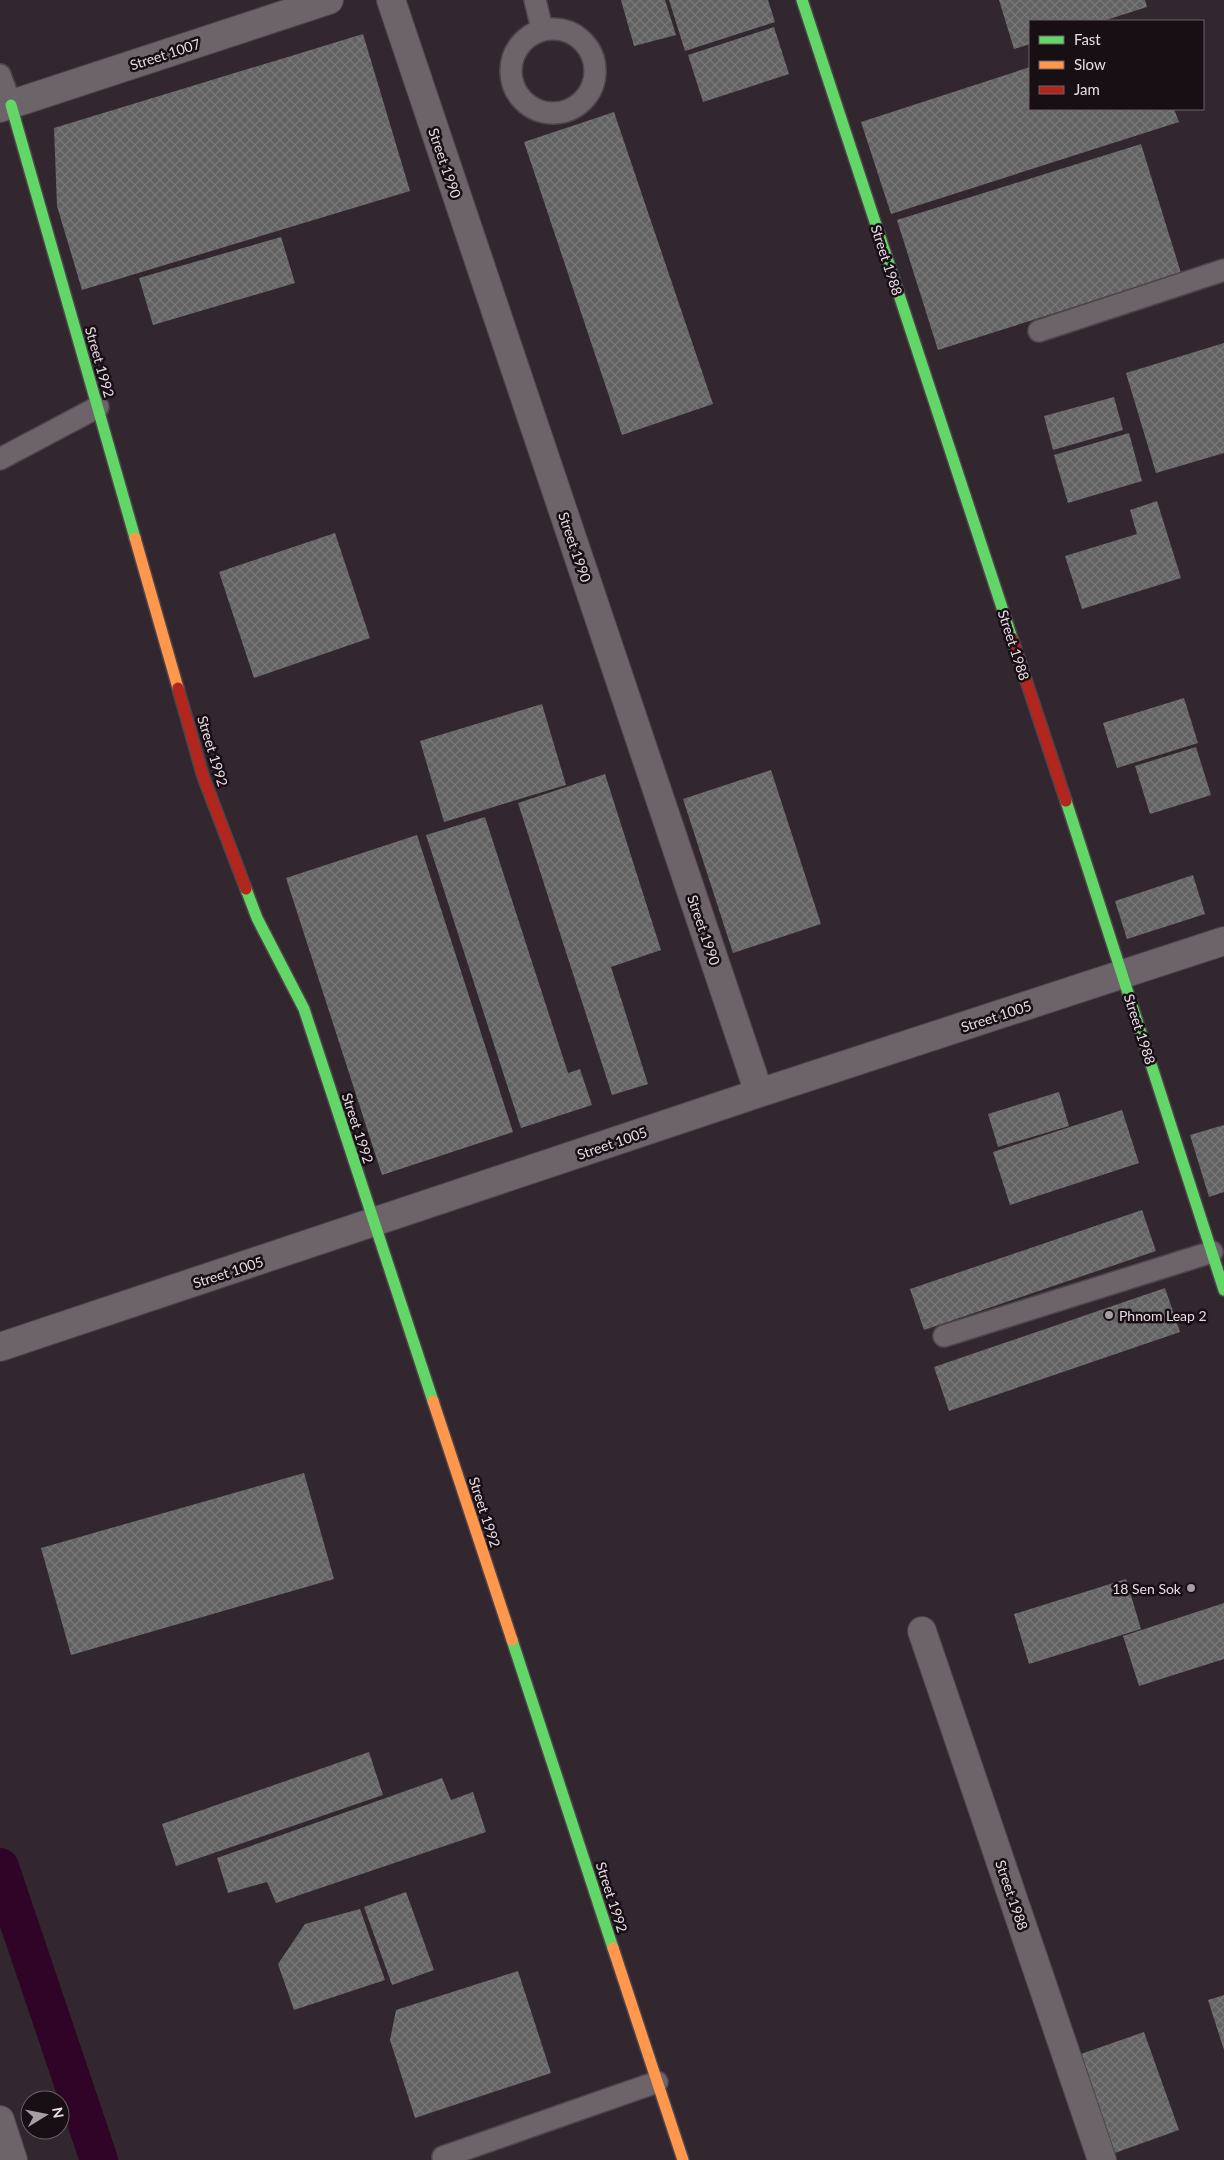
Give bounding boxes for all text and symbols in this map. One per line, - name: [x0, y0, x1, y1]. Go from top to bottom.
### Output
- legend: [1029, 20, 1204, 110]
- text: Fast: [1074, 30, 1101, 48]
- street label: Street 1007: [128, 35, 202, 73]
- text: Slow: [1074, 55, 1106, 73]
- text: Jam: [1074, 80, 1100, 98]
- street label: Street 1990: [425, 126, 465, 200]
- street label: Street 1988: [868, 223, 906, 297]
- street label: Street 1992: [82, 325, 118, 399]
- street label: Street 1990: [555, 510, 595, 584]
- street label: Street 1988: [995, 608, 1033, 682]
- street label: Street 1992: [194, 714, 232, 788]
- street label: Street 1990: [684, 893, 724, 967]
- street label: Street 1988: [1121, 992, 1159, 1066]
- street label: Street 1005: [959, 997, 1033, 1035]
- street label: Street 1992: [339, 1091, 377, 1165]
- street label: Street 1005: [575, 1123, 649, 1163]
- street label: Street 1005: [191, 1253, 265, 1291]
- place label: Phnom Leap 2: [1119, 1307, 1207, 1324]
- marker: Phnom Leap 2: [1103, 1309, 1115, 1321]
- street label: Street 1992: [466, 1475, 504, 1549]
- place label: 18 Sen Sok: [1112, 1580, 1182, 1597]
- marker: 18 Sen Sok: [1185, 1582, 1197, 1594]
- street label: Street 1988: [992, 1858, 1032, 1932]
- street label: Street 1992: [593, 1860, 631, 1934]
- north arrow: [20, 2090, 70, 2140]
- text: N: [49, 2106, 68, 2119]

